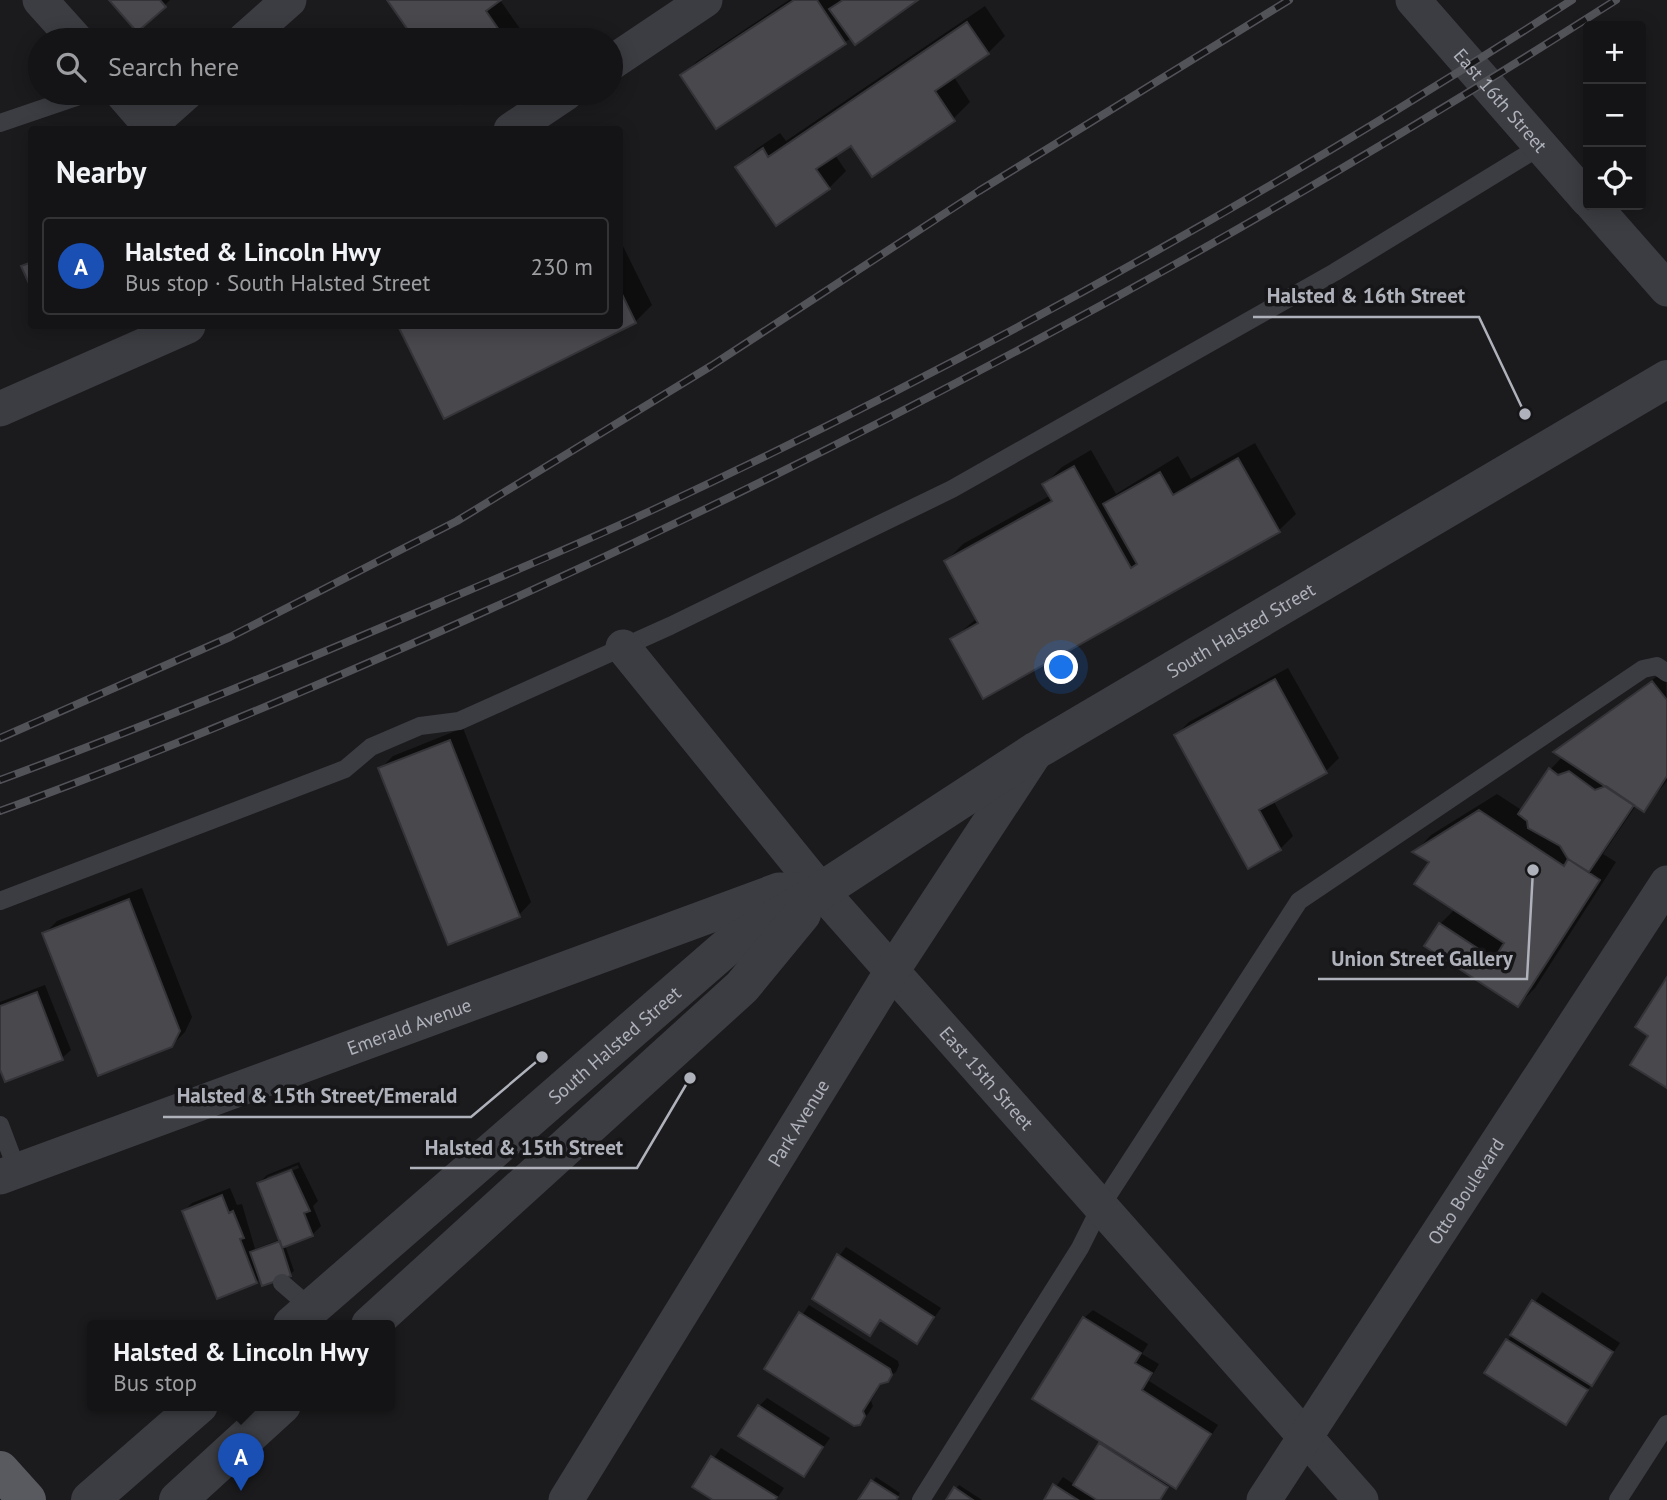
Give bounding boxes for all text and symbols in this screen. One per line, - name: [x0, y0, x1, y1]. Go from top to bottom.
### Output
- map controls: [1583, 21, 1646, 210]
- button: +: [1583, 21, 1646, 84]
- search box: [28, 28, 623, 105]
- street label: East 16th Street: [1449, 43, 1553, 157]
- icon: search: [52, 48, 90, 86]
- text: Search here: [108, 50, 239, 83]
- button: −: [1583, 84, 1646, 147]
- button: locate: [1583, 147, 1646, 210]
- text: Nearby: [56, 152, 146, 191]
- text: Halsted & Lincoln Hwy: [125, 235, 381, 268]
- text: A: [74, 252, 88, 281]
- text: 230 m: [531, 252, 593, 281]
- text: Bus stop · South Halsted Street: [125, 268, 430, 297]
- callout: Halsted & 16th Street: [1253, 275, 1479, 317]
- text: Halsted & 16th Street: [1267, 282, 1466, 309]
- street label: South Halsted Street: [1162, 577, 1320, 683]
- your location: [1044, 650, 1078, 684]
- callout: Union Street Gallery: [1318, 937, 1527, 979]
- text: Union Street Gallery: [1331, 945, 1514, 972]
- street label: South Halsted Street: [543, 980, 686, 1109]
- street label: Emerald Avenue: [344, 992, 475, 1060]
- street label: East 15th Street: [934, 1021, 1039, 1135]
- callout: Halsted & 15th Street/Emerald: [163, 1075, 471, 1117]
- street label: Park Avenue: [762, 1075, 834, 1171]
- text: Halsted & 15th Street/Emerald: [177, 1082, 457, 1109]
- callout: Halsted & 15th Street: [410, 1126, 637, 1168]
- street label: Otto Boulevard: [1422, 1133, 1509, 1249]
- text: Halsted & 15th Street: [425, 1134, 624, 1161]
- popup: [87, 1320, 395, 1411]
- text: Halsted & Lincoln Hwy: [113, 1335, 369, 1368]
- text: Bus stop: [113, 1368, 197, 1397]
- pin: A: [218, 1433, 264, 1491]

